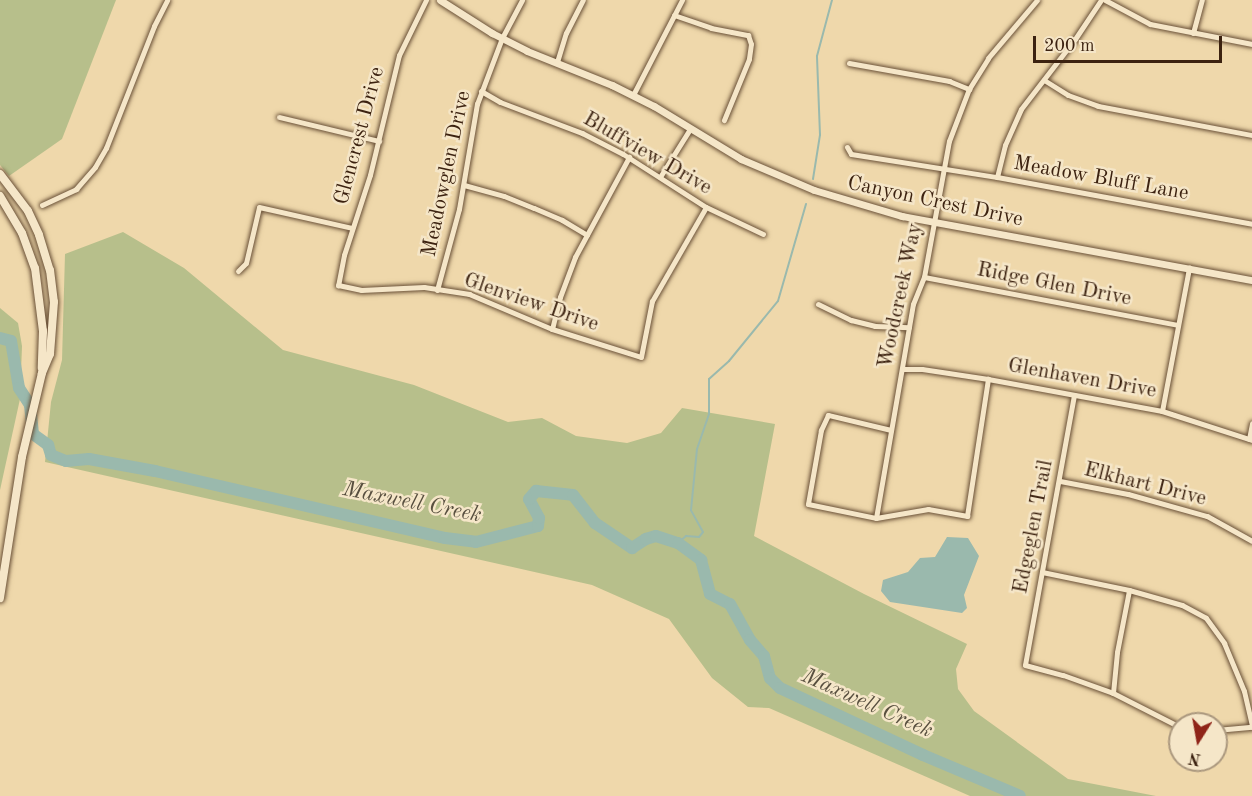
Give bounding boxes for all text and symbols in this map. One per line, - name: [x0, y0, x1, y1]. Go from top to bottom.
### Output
- scale bar: [1036, 24, 1225, 62]
- text: 200 m: [1044, 37, 1095, 55]
- street label: Glencrest Drive: [329, 64, 391, 208]
- street label: Meadowglen Drive: [417, 89, 477, 259]
- street label: Bluffview Drive: [578, 107, 716, 201]
- street label: Meadow Bluff Lane: [1011, 151, 1191, 207]
- street label: Canyon Crest Drive: [845, 171, 1025, 233]
- street label: Woodcreek Way: [873, 221, 929, 371]
- street label: Ridge Glen Drive: [975, 258, 1133, 312]
- street label: Glenview Drive: [460, 268, 602, 338]
- street label: Glenhaven Drive: [1006, 354, 1158, 404]
- street label: Edgeglen Trail: [1009, 458, 1059, 596]
- street label: Elkhart Drive: [1081, 458, 1209, 512]
- water label: Maxwell Creek: [340, 477, 484, 529]
- water label: Maxwell Creek: [797, 663, 937, 745]
- north arrow: [1168, 712, 1228, 772]
- text: N: [1187, 749, 1202, 767]

